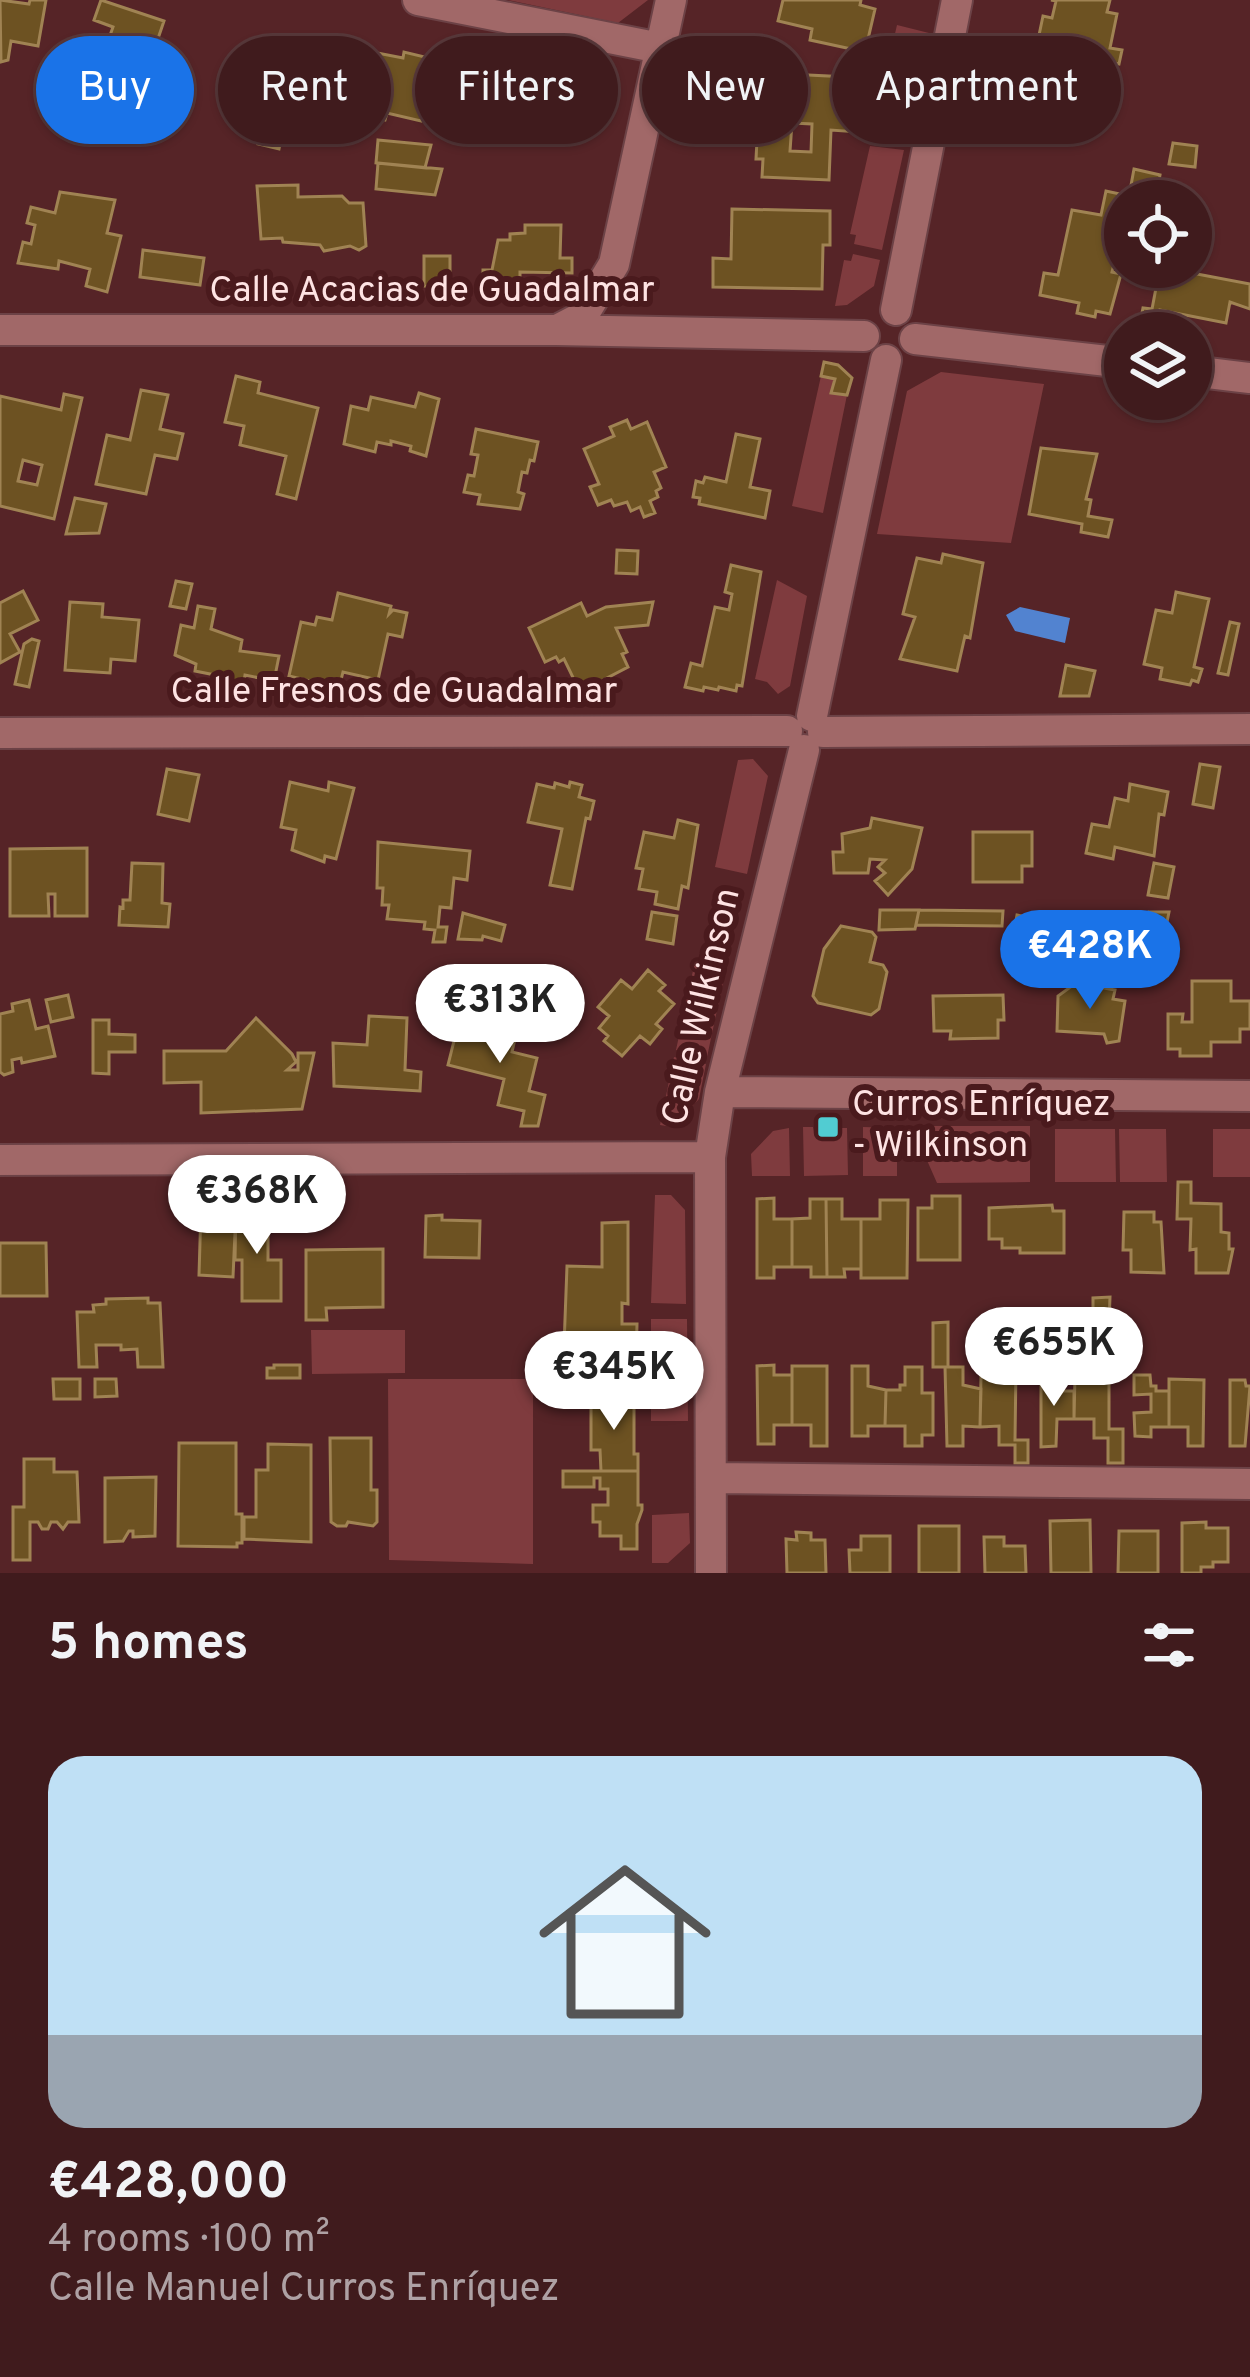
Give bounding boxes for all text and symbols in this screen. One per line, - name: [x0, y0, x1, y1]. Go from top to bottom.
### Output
- chip: Buy: [36, 36, 194, 144]
- chip: Rent: [218, 36, 391, 144]
- chip: Filters: [415, 36, 618, 144]
- chip: New: [642, 36, 808, 144]
- chip: Apartment: [832, 36, 1121, 144]
- map controls: [1104, 180, 1212, 420]
- button: locate: [1104, 180, 1212, 288]
- street label: Calle Acacias de Guadalmar: [209, 269, 655, 315]
- button: layers: [1104, 312, 1212, 420]
- street label: Calle Fresnos de Guadalmar: [171, 670, 617, 716]
- street label: Calle Wilkinson: [653, 884, 753, 1130]
- pin: €428K: [1006, 910, 1174, 1012]
- text: €428K: [1027, 924, 1153, 973]
- pin: €313K: [416, 964, 584, 1066]
- text: €313K: [443, 978, 557, 1027]
- place label: Curros Enríquez - Wilkinson: [852, 1083, 1111, 1170]
- marker: Curros Enríquez - Wilkinson: [815, 1114, 841, 1140]
- pin: €368K: [173, 1155, 341, 1257]
- text: €368K: [195, 1169, 319, 1218]
- pin: €655K: [970, 1307, 1138, 1409]
- text: €655K: [992, 1321, 1116, 1370]
- pin: €345K: [530, 1331, 698, 1433]
- text: €345K: [552, 1345, 676, 1394]
- icon: filters: [1136, 1612, 1202, 1678]
- text: 5 homes: [48, 1613, 249, 1678]
- icon: home: [517, 1834, 733, 2050]
- text: €428,000: [48, 2152, 289, 2217]
- text: 4 rooms · 100 m²: [48, 2217, 330, 2266]
- text: Calle Manuel Curros Enríquez: [48, 2266, 560, 2315]

